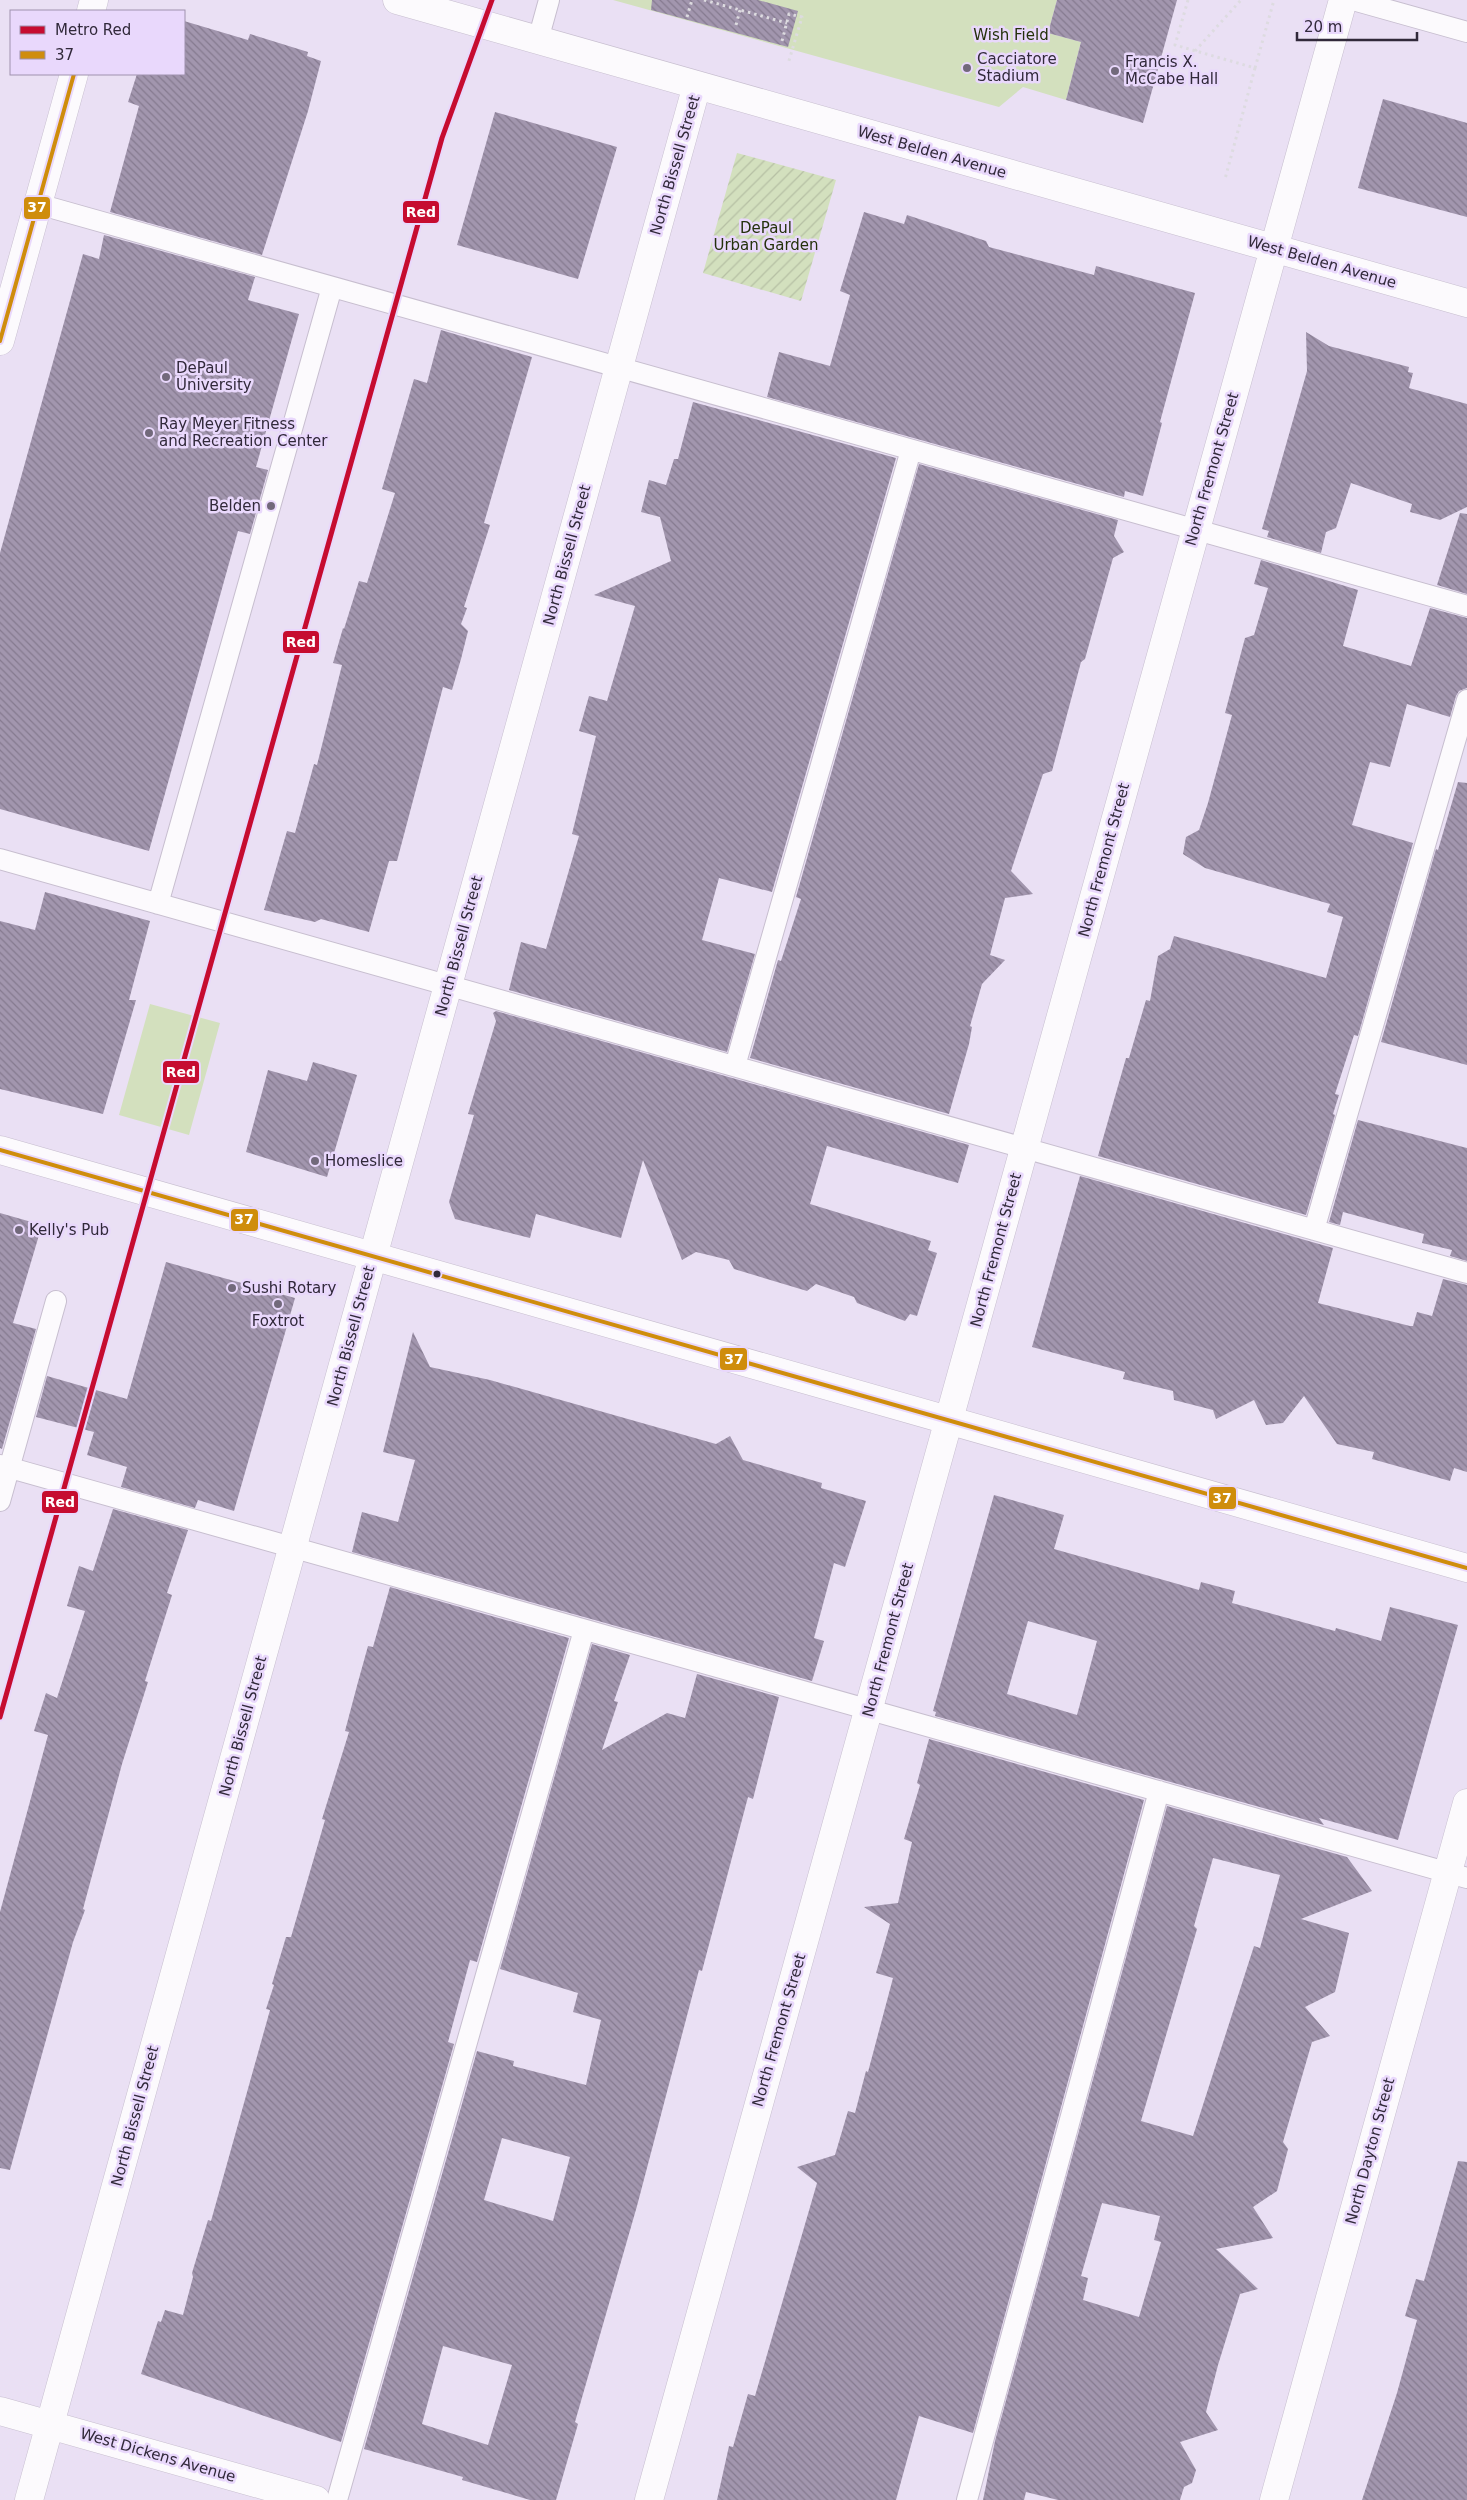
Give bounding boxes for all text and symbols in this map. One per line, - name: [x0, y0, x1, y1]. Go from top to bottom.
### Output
- legend: [10, 10, 185, 75]
- scale bar: [1297, 10, 1417, 42]
- text: 20 m: [1304, 18, 1342, 36]
- text: Metro Red: [55, 21, 131, 39]
- park label: Wish Field: [973, 26, 1049, 44]
- text: 37: [55, 46, 74, 64]
- place label: Cacciatore Stadium: [977, 50, 1057, 85]
- place label: Francis X. McCabe Hall: [1125, 53, 1218, 88]
- marker: Cacciatore Stadium: [961, 62, 973, 74]
- marker: Francis X. McCabe Hall: [1109, 65, 1121, 77]
- street label: North Bissell Street: [646, 93, 704, 237]
- street label: West Belden Avenue: [855, 122, 1009, 182]
- line badge: 37: [23, 196, 51, 220]
- text: 37: [27, 199, 47, 215]
- line badge: Red: [402, 200, 440, 224]
- text: Red: [406, 204, 436, 220]
- park label: DePaul Urban Garden: [713, 219, 819, 254]
- street label: West Belden Avenue: [1245, 232, 1399, 292]
- place label: DePaul University: [176, 359, 252, 394]
- marker: DePaul University: [160, 371, 172, 383]
- street label: North Fremont Street: [1181, 390, 1243, 548]
- place label: Ray Meyer Fitness and Recreation Center: [159, 415, 328, 450]
- marker: Ray Meyer Fitness and Recreation Center: [143, 427, 155, 439]
- street label: North Bissell Street: [540, 483, 594, 627]
- place label: Belden: [209, 497, 261, 515]
- marker: Belden: [265, 500, 277, 512]
- line badge: Red: [282, 630, 320, 654]
- text: Red: [286, 634, 316, 650]
- street label: North Fremont Street: [1075, 781, 1133, 939]
- street label: North Bissell Street: [432, 874, 486, 1018]
- line badge: Red: [162, 1060, 200, 1084]
- text: Red: [166, 1064, 196, 1080]
- place label: Homeslice: [325, 1152, 403, 1170]
- marker: Homeslice: [309, 1155, 321, 1167]
- street label: North Fremont Street: [967, 1171, 1025, 1329]
- line badge: 37: [230, 1208, 259, 1232]
- text: 37: [234, 1211, 254, 1227]
- place label: Kelly's Pub: [29, 1221, 109, 1239]
- marker: Kelly's Pub: [13, 1224, 25, 1236]
- street label: North Bissell Street: [324, 1264, 378, 1408]
- unlabelled marker: [432, 1269, 442, 1279]
- place label: Sushi Rotary: [242, 1279, 336, 1297]
- marker: Sushi Rotary: [226, 1282, 238, 1294]
- marker: Foxtrot: [272, 1298, 284, 1310]
- place label: Foxtrot: [252, 1312, 304, 1330]
- line badge: 37: [719, 1347, 748, 1371]
- text: 37: [724, 1351, 744, 1367]
- line badge: 37: [1208, 1486, 1237, 1510]
- line badge: Red: [41, 1490, 79, 1514]
- text: 37: [1212, 1490, 1232, 1506]
- text: Red: [45, 1494, 75, 1510]
- street label: North Fremont Street: [859, 1561, 917, 1719]
- street label: North Bissell Street: [216, 1654, 270, 1798]
- street label: North Fremont Street: [748, 1951, 810, 2109]
- street label: North Bissell Street: [108, 2044, 162, 2188]
- street label: North Dayton Street: [1342, 2076, 1398, 2226]
- street label: West Dickens Avenue: [78, 2424, 238, 2486]

